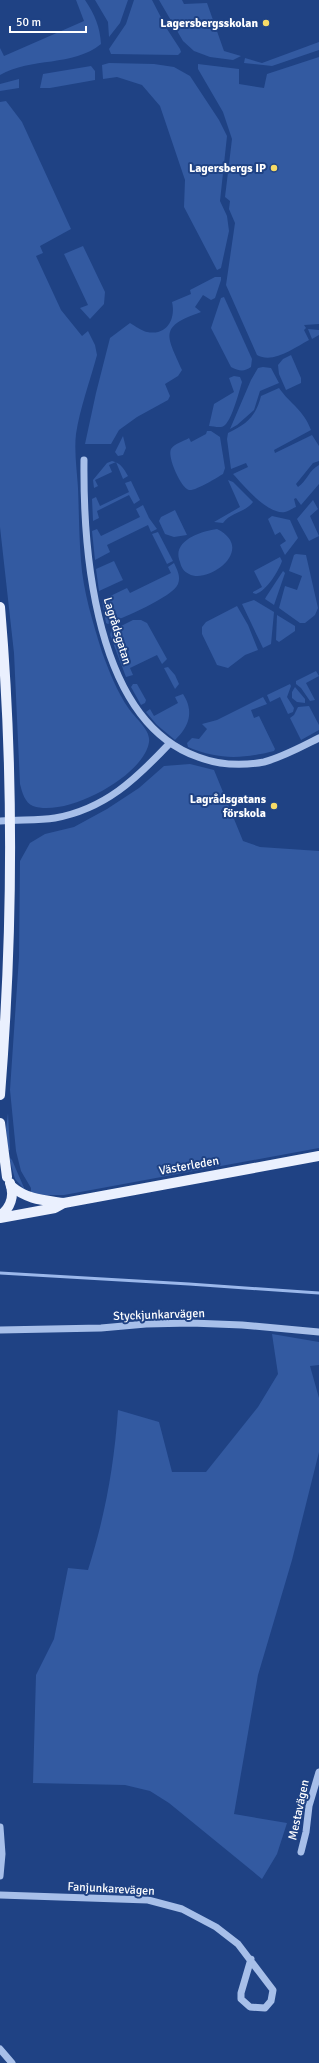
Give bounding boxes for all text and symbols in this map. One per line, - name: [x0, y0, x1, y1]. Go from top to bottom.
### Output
- scale bar: [10, 8, 86, 34]
- text: 50 m: [16, 15, 41, 30]
- place label: Lagersbergsskolan: [160, 16, 258, 31]
- marker: Lagersbergsskolan: [261, 18, 271, 28]
- place label: Lagersbergs IP: [189, 161, 266, 176]
- marker: Lagersbergs IP: [269, 163, 279, 173]
- street label: Lagrådsgatan: [100, 596, 134, 666]
- place label: Lagrådsgatans förskola: [190, 792, 267, 821]
- marker: Lagrådsgatans förskola: [269, 801, 279, 811]
- street label: Västerleden: [158, 1153, 220, 1179]
- street label: Styckjunkarvägen: [113, 1306, 205, 1324]
- street label: Mestavägen: [285, 1778, 313, 1842]
- street label: Fanjunkarevägen: [67, 1879, 155, 1899]

